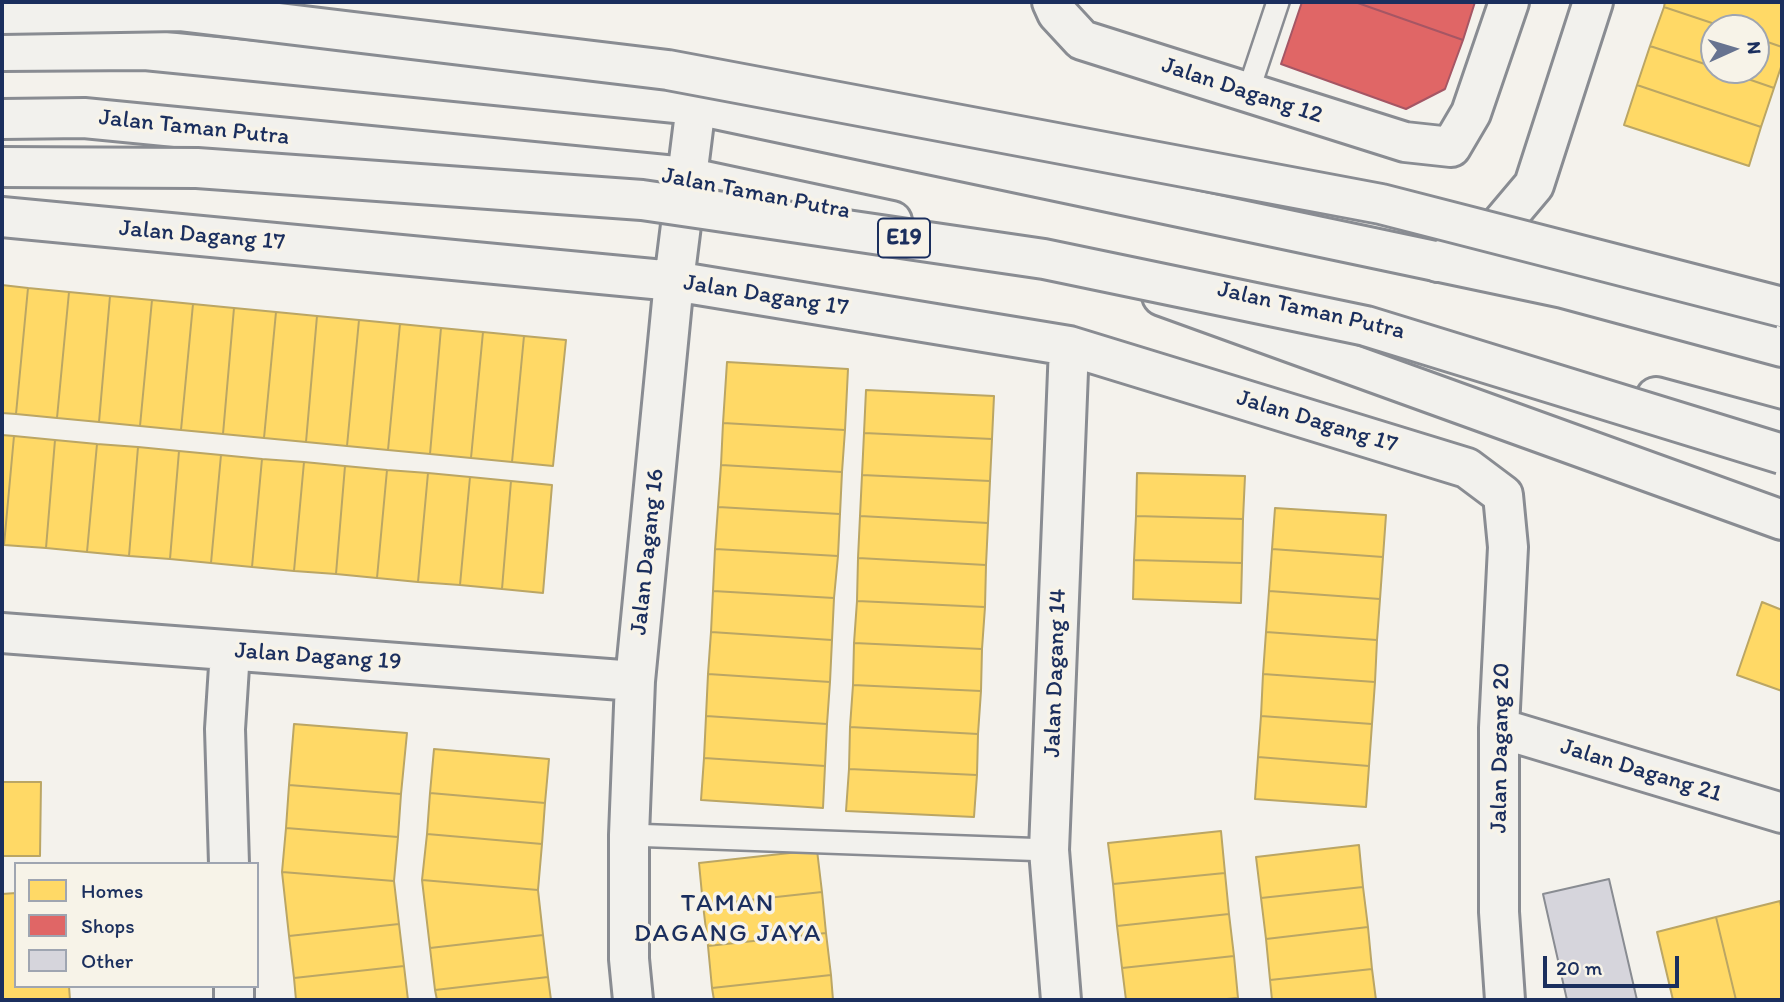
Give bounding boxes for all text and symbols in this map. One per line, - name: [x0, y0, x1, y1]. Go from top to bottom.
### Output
- north arrow: [1700, 14, 1770, 84]
- text: N: [1743, 40, 1766, 55]
- street label: Jalan Dagang 12: [1158, 51, 1326, 131]
- street label: Jalan Taman Putra: [97, 104, 291, 152]
- street label: Jalan Taman Putra: [659, 162, 853, 226]
- street label: Jalan Dagang 17: [118, 214, 286, 258]
- road number: E19: [878, 218, 930, 258]
- street label: Jalan Dagang 17: [681, 269, 851, 323]
- street label: Jalan Taman Putra: [1215, 275, 1407, 347]
- street label: Jalan Dagang 17: [1233, 384, 1401, 460]
- street label: Jalan Dagang 16: [625, 467, 671, 637]
- street label: Jalan Dagang 14: [1039, 588, 1073, 758]
- street label: Jalan Dagang 19: [234, 637, 402, 677]
- street label: Jalan Dagang 20: [1485, 662, 1517, 834]
- street label: Jalan Dagang 21: [1557, 733, 1725, 809]
- legend: [14, 862, 259, 988]
- text: Homes: [81, 878, 143, 903]
- district label: TAMAN DAGANG JAYA: [633, 888, 823, 950]
- text: Shops: [81, 913, 135, 938]
- scale bar: [1546, 942, 1682, 986]
- text: Other: [81, 948, 133, 973]
- text: 20 m: [1556, 955, 1602, 980]

